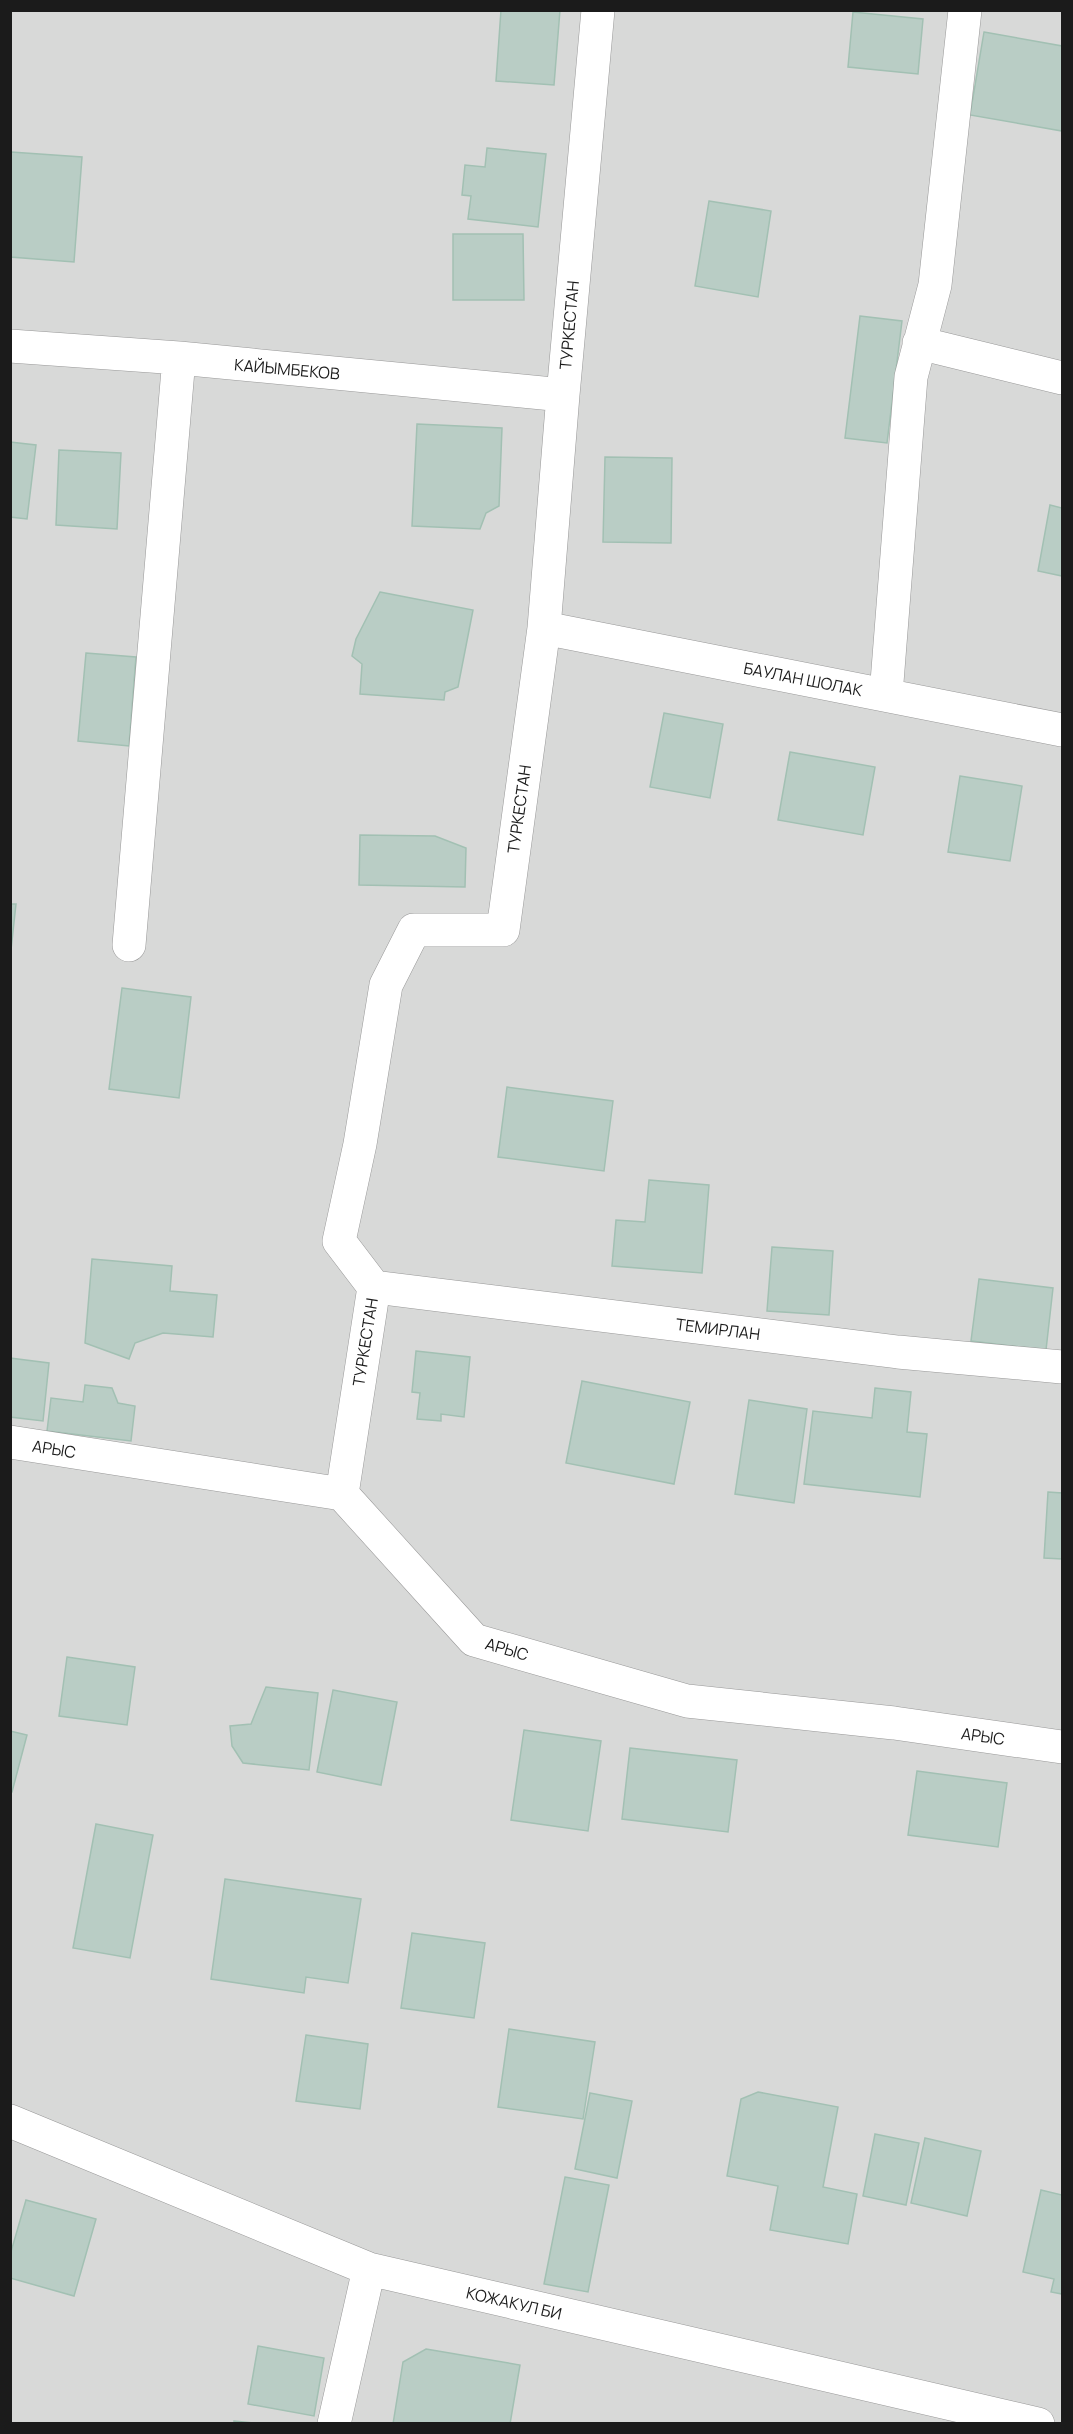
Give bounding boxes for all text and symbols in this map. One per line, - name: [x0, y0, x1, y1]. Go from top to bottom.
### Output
- street label: ТУРКЕСТАН: [554, 280, 584, 370]
- street label: КАЙЫМБЕКОВ: [233, 353, 341, 385]
- street label: БАУЛАН ШОЛАК: [742, 657, 865, 701]
- street label: ТУРКЕСТАН: [502, 763, 536, 855]
- street label: ТУРКЕСТАН: [347, 1296, 383, 1388]
- street label: ТЕМИРЛАН: [675, 1313, 761, 1345]
- street label: АРЫС: [31, 1435, 77, 1463]
- street label: АРЫС: [483, 1632, 531, 1666]
- street label: АРЫС: [960, 1722, 1006, 1750]
- street label: КОЖАКУЛ БИ: [464, 2281, 564, 2325]

